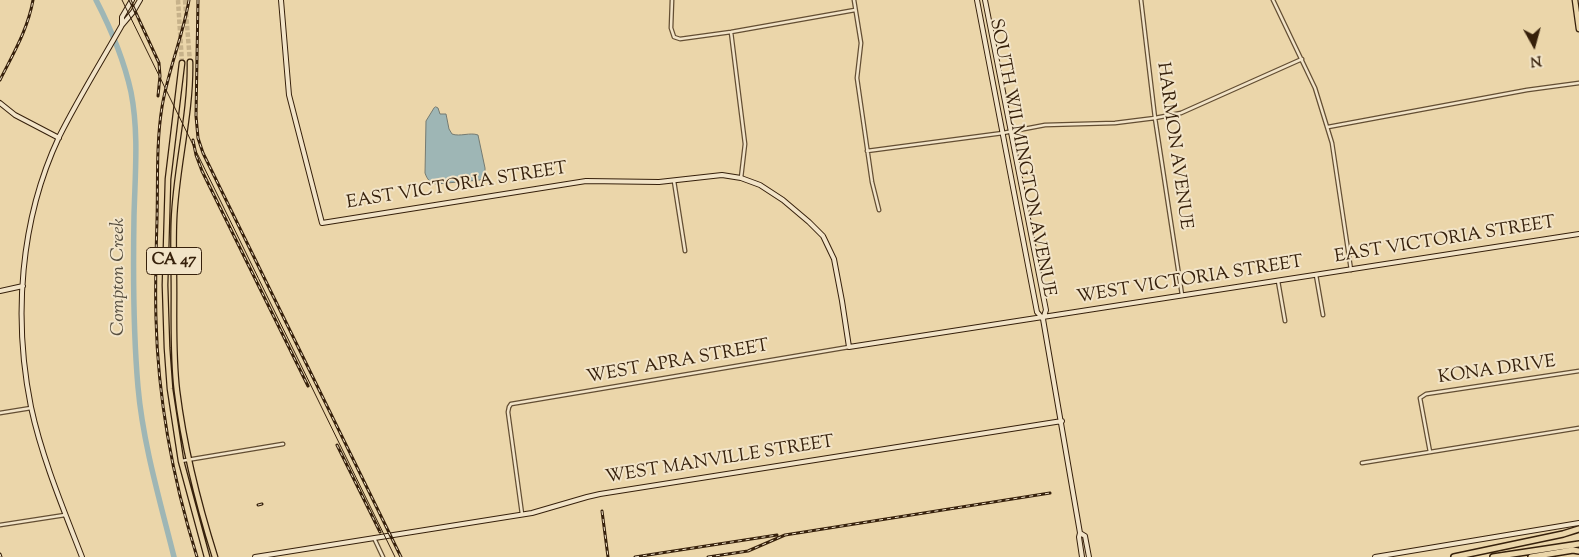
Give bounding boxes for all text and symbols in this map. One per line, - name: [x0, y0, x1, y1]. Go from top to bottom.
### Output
- street label: SOUTH WILMINGTON AVENUE: [983, 17, 1059, 299]
- north arrow: [1509, 20, 1559, 70]
- text: N: [1529, 49, 1543, 70]
- street label: HARMON AVENUE: [1151, 61, 1195, 231]
- street label: EAST VICTORIA STREET: [345, 159, 569, 215]
- street label: EAST VICTORIA STREET: [1333, 213, 1557, 269]
- water label: Compton Creek: [109, 218, 131, 336]
- road number: CA 47: [146, 248, 202, 274]
- street label: WEST VICTORIA STREET: [1075, 252, 1305, 310]
- street label: WEST APRA STREET: [585, 336, 771, 390]
- street label: KONA DRIVE: [1437, 352, 1557, 390]
- street label: WEST MANVILLE STREET: [604, 432, 836, 490]

